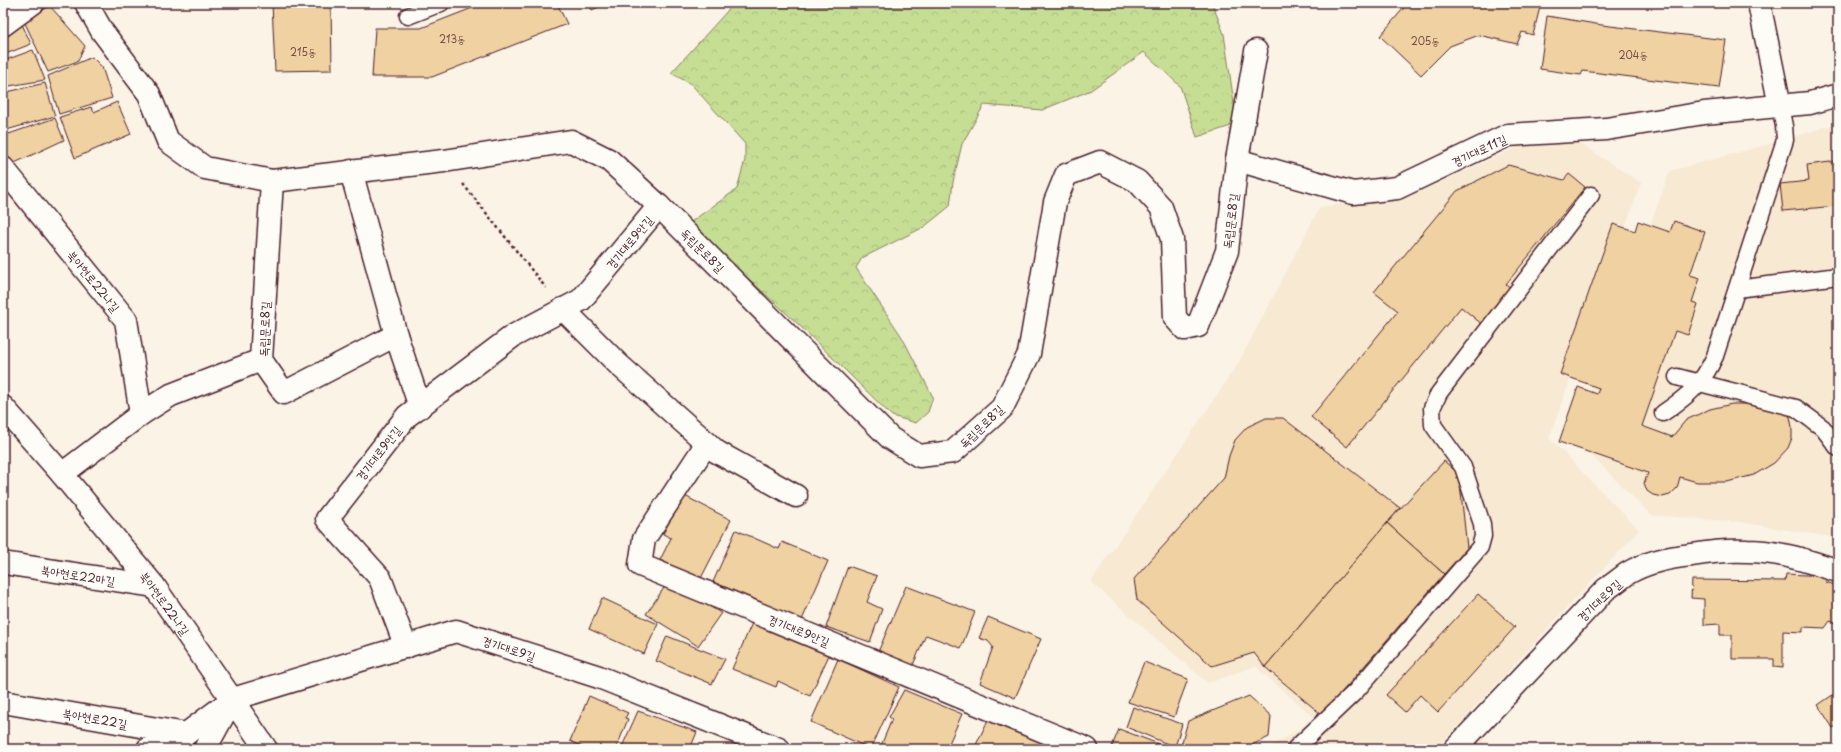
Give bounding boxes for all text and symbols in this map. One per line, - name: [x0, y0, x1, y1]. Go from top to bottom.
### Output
- house number: 213동: [439, 31, 465, 46]
- house number: 205동: [1411, 33, 1439, 48]
- house number: 215동: [290, 44, 316, 59]
- house number: 204동: [1619, 47, 1647, 62]
- street label: 경기대로11길: [1448, 129, 1510, 171]
- street label: 독립문로8길: [1218, 192, 1242, 250]
- street label: 경기대로9안길: [601, 211, 657, 273]
- street label: 독립문로8길: [677, 224, 729, 276]
- street label: 북아현로22나길: [63, 246, 125, 316]
- street label: 독립문로8길: [254, 300, 274, 357]
- street label: 독립문로8길: [955, 400, 1008, 452]
- street label: 경기대로9안길: [351, 422, 405, 484]
- street label: 북아현로22마길: [40, 560, 117, 590]
- street label: 북아현로22나길: [136, 567, 194, 639]
- street label: 경기대로9길: [1573, 574, 1626, 625]
- street label: 경기대로9안길: [766, 609, 833, 651]
- street label: 경기대로9길: [480, 631, 538, 665]
- street label: 북아현로22길: [61, 703, 129, 733]

